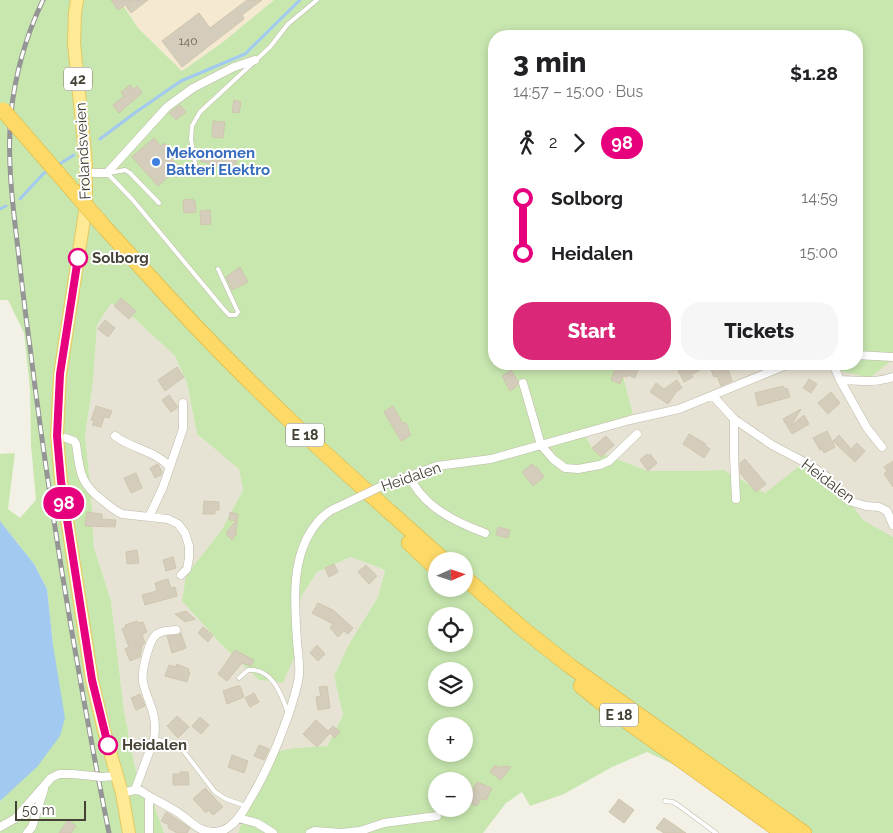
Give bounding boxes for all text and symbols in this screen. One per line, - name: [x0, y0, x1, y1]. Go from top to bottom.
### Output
- house number: 140: [178, 34, 198, 48]
- text: 3 min: [513, 46, 586, 79]
- text: $1.28: [790, 62, 838, 84]
- road number: 42: [64, 68, 92, 90]
- text: 14:57 – 15:00 · Bus: [513, 82, 643, 101]
- street label: Frolandsveien: [71, 102, 95, 200]
- icon: walk: [513, 129, 541, 157]
- icon: forward: [565, 129, 593, 157]
- text: 98: [611, 132, 633, 153]
- text: 2: [549, 133, 557, 152]
- place label: Mekonomen Batteri Elektro: [166, 144, 270, 179]
- marker: Mekonomen Batteri Elektro: [150, 156, 162, 168]
- text: Solborg: [551, 187, 623, 209]
- text: 14:59: [801, 188, 838, 207]
- text: Heidalen: [551, 242, 633, 264]
- text: 15:00: [800, 243, 838, 262]
- marker: Solborg: [68, 248, 88, 268]
- place label: Solborg: [92, 249, 149, 267]
- button: Start: [513, 302, 671, 360]
- button: Tickets: [681, 302, 838, 360]
- road number: E 18: [286, 424, 324, 446]
- street label: Heidalen: [798, 455, 858, 507]
- street label: Heidalen: [379, 458, 443, 496]
- line badge: 98: [42, 487, 86, 519]
- text: 98: [53, 492, 75, 513]
- north arrow: [428, 552, 472, 598]
- map controls: [428, 552, 473, 817]
- button: locate: [428, 607, 473, 652]
- button: layers: [428, 662, 473, 707]
- road number: E 18: [600, 704, 638, 726]
- button: +: [428, 717, 473, 762]
- marker: Heidalen: [98, 735, 118, 755]
- place label: Heidalen: [122, 736, 187, 754]
- button: −: [428, 772, 473, 817]
- scale bar: [15, 798, 86, 821]
- text: 50 m: [22, 802, 55, 818]

